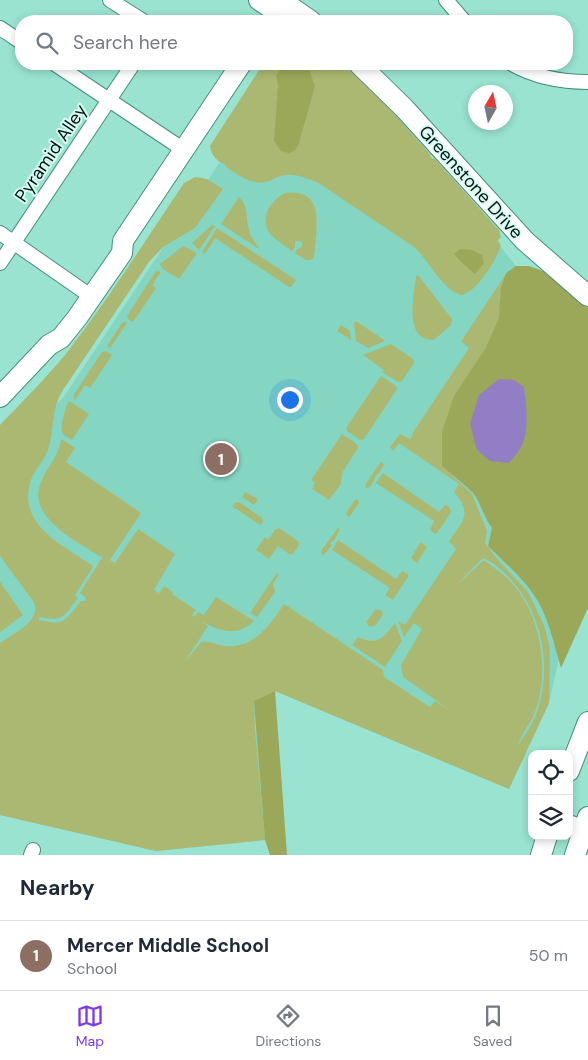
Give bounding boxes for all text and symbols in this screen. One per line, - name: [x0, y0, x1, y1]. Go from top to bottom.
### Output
- search box: [15, 15, 573, 70]
- icon: search: [33, 29, 61, 57]
- text: Search here: [73, 30, 178, 55]
- north arrow: [468, 85, 513, 130]
- street label: Pyramid Alley: [9, 99, 93, 207]
- street label: Greenstone Drive: [414, 120, 528, 244]
- your location: [277, 387, 303, 413]
- pin: 1: [205, 440, 237, 478]
- map controls: [528, 750, 573, 840]
- button: locate: [528, 750, 573, 795]
- button: layers: [528, 795, 573, 840]
- text: Nearby: [20, 874, 94, 902]
- text: Mercer Middle School: [67, 933, 269, 958]
- text: 1: [33, 945, 39, 966]
- text: 50 m: [529, 945, 568, 966]
- text: School: [67, 958, 117, 979]
- tab: Map: [76, 1002, 104, 1050]
- tab: Directions: [256, 1002, 321, 1050]
- tab: Saved: [473, 1002, 512, 1050]

